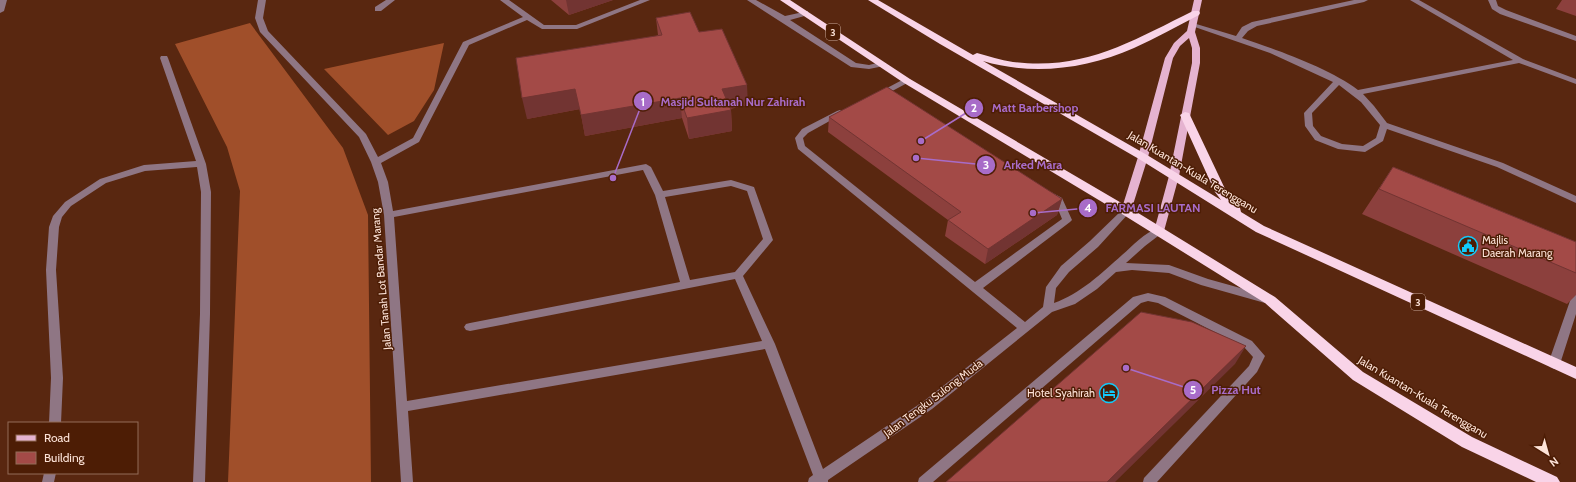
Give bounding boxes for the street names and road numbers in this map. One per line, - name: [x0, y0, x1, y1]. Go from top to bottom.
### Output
- road number: 3: [826, 24, 840, 40]
- street label: Jalan Kuantan-Kuala Terengganu: [1125, 127, 1260, 216]
- street label: Jalan Tanah Lot Bandar Marang: [368, 207, 394, 351]
- road number: 3: [1411, 294, 1425, 310]
- street label: Jalan Kuantan-Kuala Terengganu: [1355, 352, 1490, 441]
- street label: Jalan Tengku Sulong Muda: [880, 356, 986, 441]

